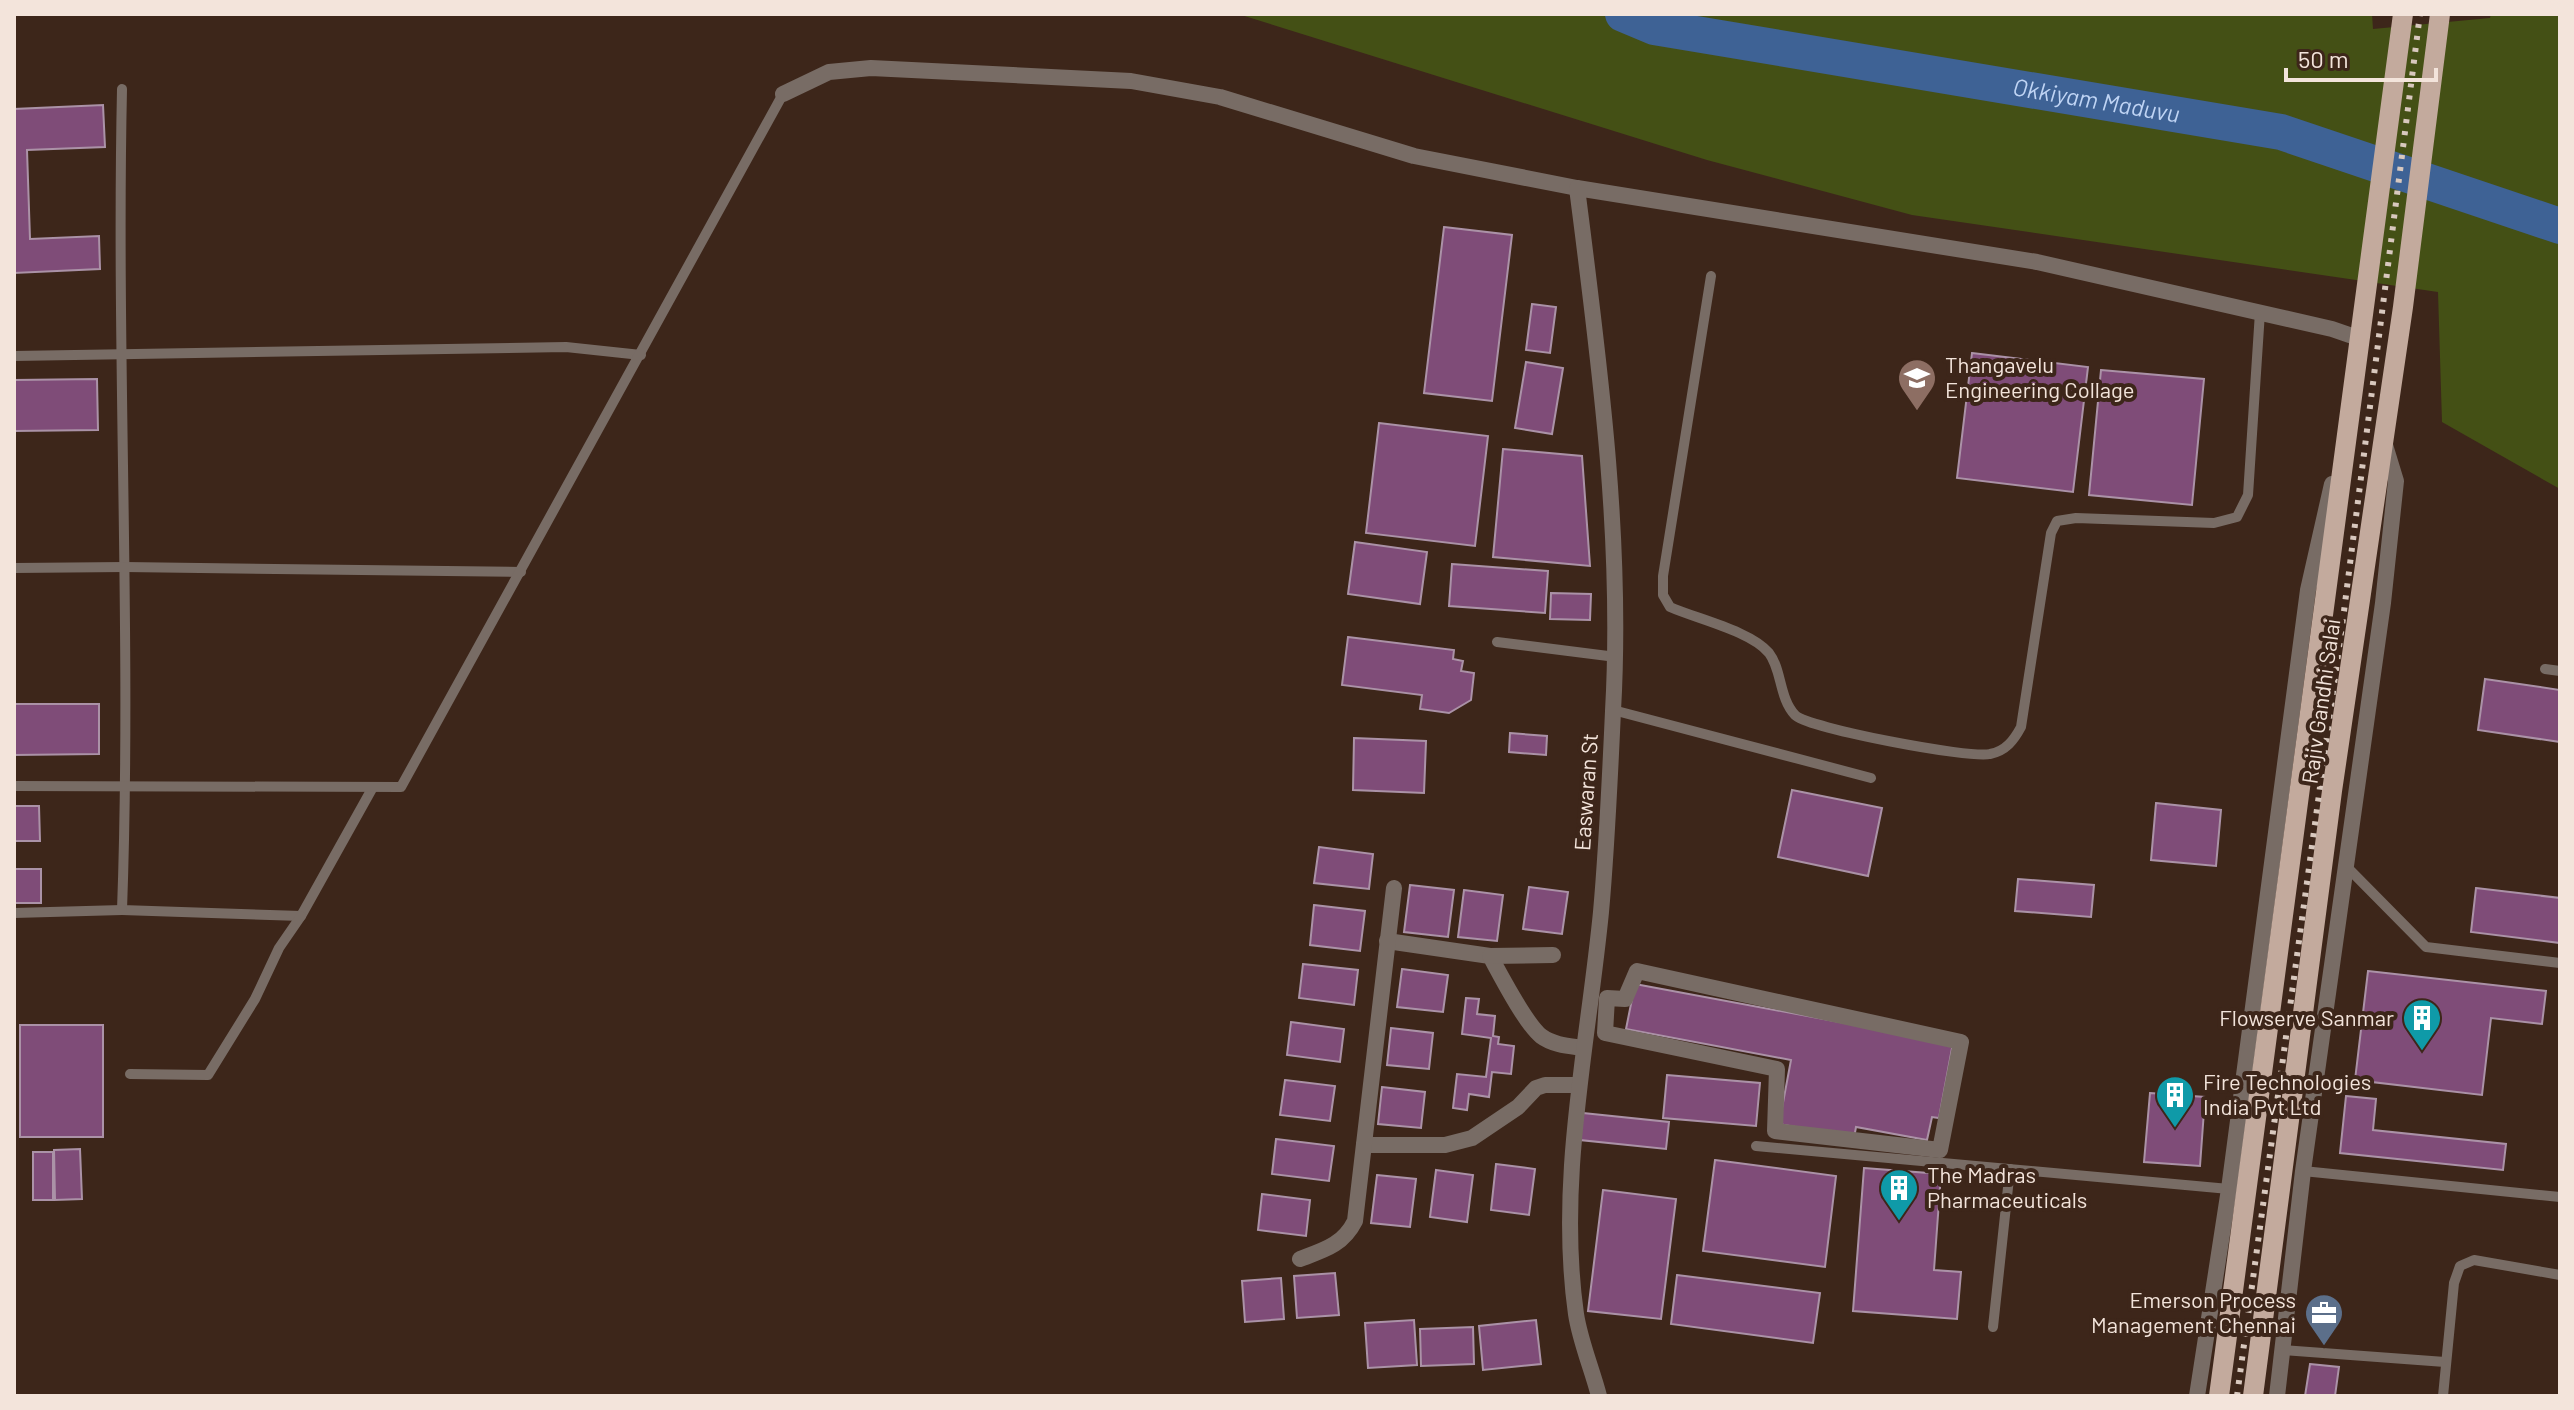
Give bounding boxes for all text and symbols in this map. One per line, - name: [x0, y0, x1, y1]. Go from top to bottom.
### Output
- scale bar: [2286, 32, 2436, 82]
- text: 50 m: [2298, 44, 2349, 73]
- water label: Okkiyam Maduvu: [2011, 71, 2182, 128]
- place label: Thangavelu Engineering Collage: [1945, 351, 2135, 402]
- school or university icon: Thangavelu Engineering Collage: [1896, 357, 1938, 412]
- street label: Rajiv Gandhi Salai: [2296, 617, 2344, 785]
- street label: Easwaran St: [1568, 732, 1602, 852]
- building icon: Flowserve Sanmar: [2401, 997, 2443, 1052]
- place label: Flowserve Sanmar: [2219, 1004, 2394, 1030]
- place label: Fire Technologies India Pvt Ltd: [2203, 1068, 2371, 1119]
- building icon: Fire Technologies India Pvt Ltd: [2154, 1074, 2196, 1129]
- place label: The Madras Pharmaceuticals: [1927, 1161, 2087, 1212]
- building icon: The Madras Pharmaceuticals: [1878, 1167, 1920, 1222]
- place label: Emerson Process Management Chennai: [2091, 1286, 2296, 1337]
- office icon: Emerson Process Management Chennai: [2303, 1292, 2345, 1347]

